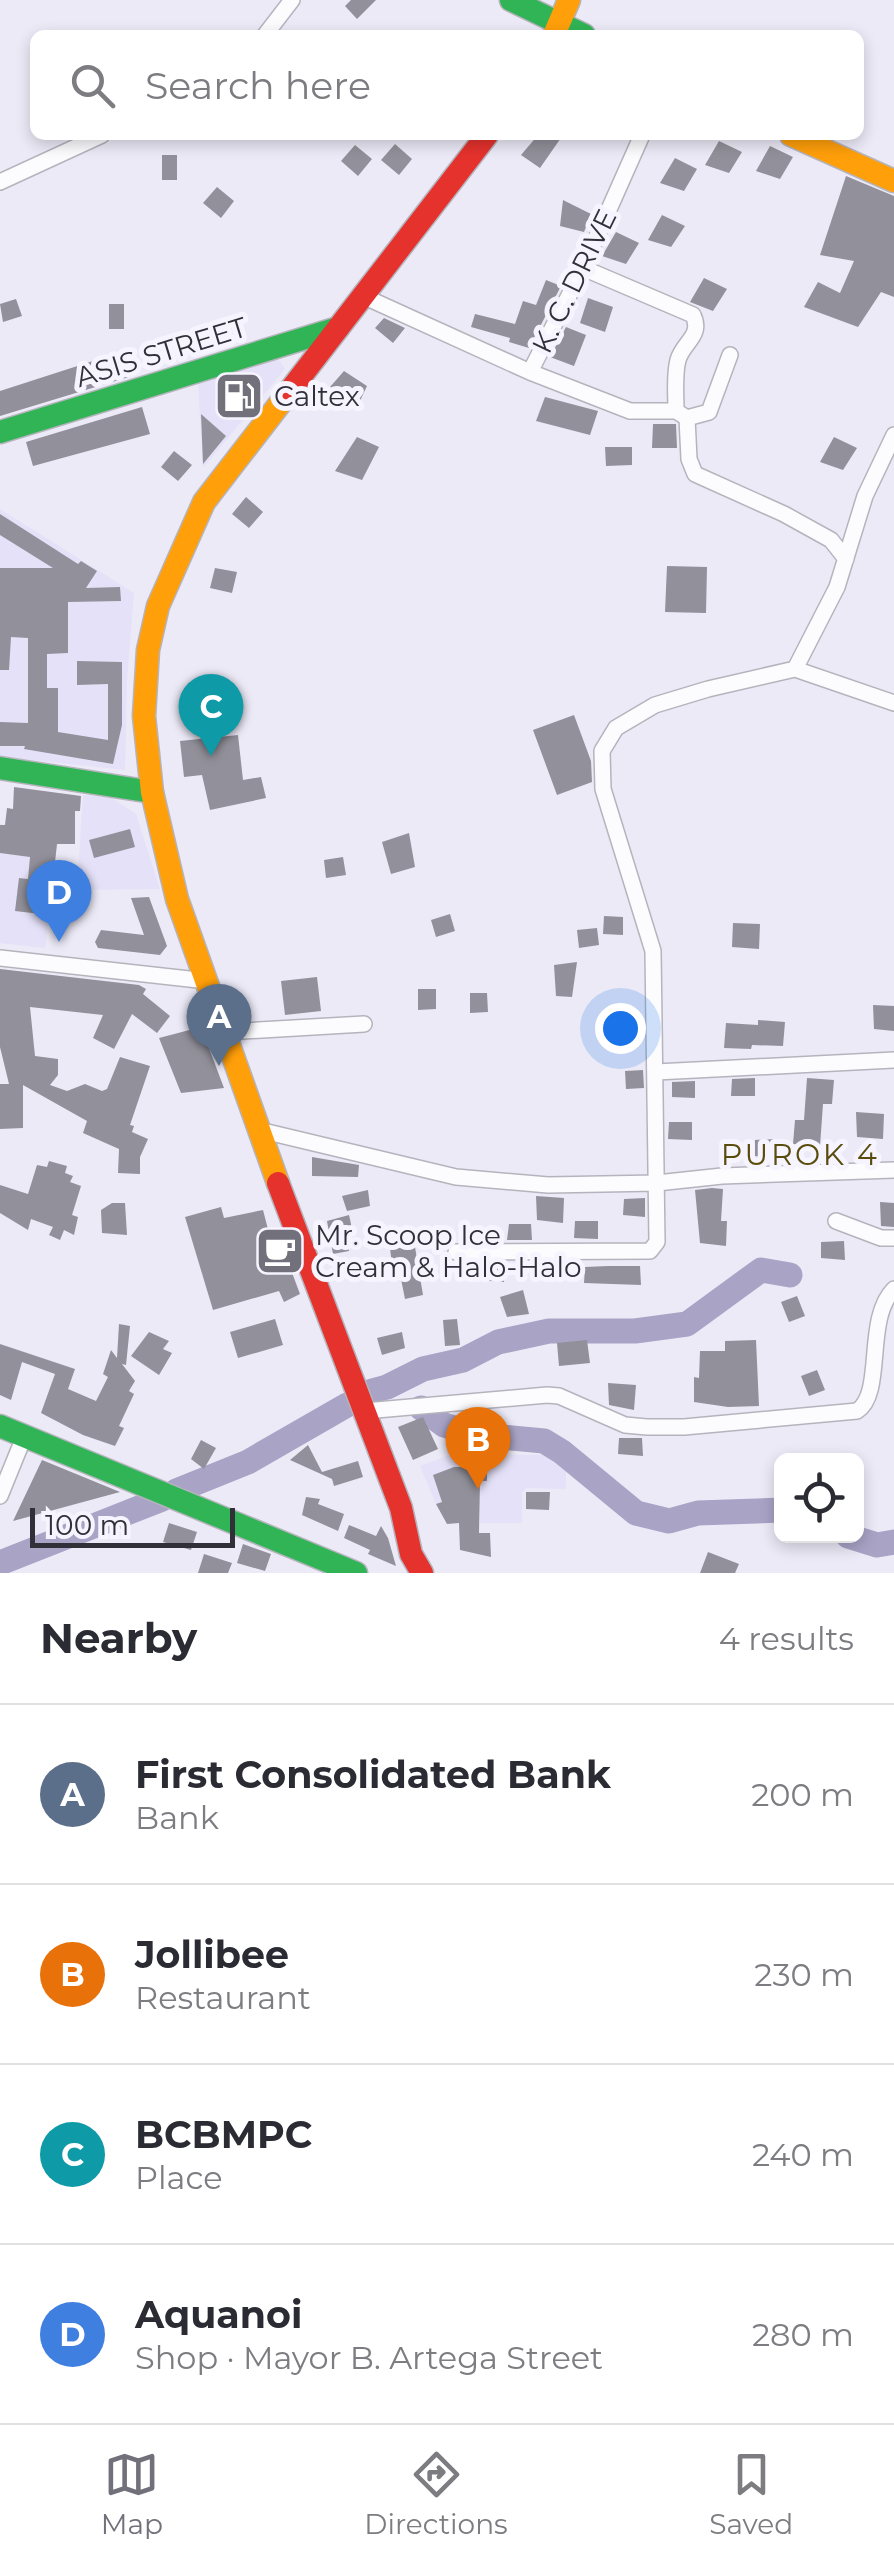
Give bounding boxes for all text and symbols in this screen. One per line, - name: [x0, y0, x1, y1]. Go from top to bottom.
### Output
- search box: [30, 30, 864, 140]
- icon: search: [65, 58, 120, 113]
- text: Search here: [145, 62, 371, 109]
- street label: K. C. DRIVE: [525, 203, 623, 359]
- street label: ASIS STREET: [71, 310, 251, 394]
- fuel station icon: Caltex: [213, 370, 265, 422]
- place label: Caltex: [274, 379, 360, 413]
- pin: C: [178, 674, 244, 756]
- pin: D: [27, 860, 92, 942]
- pin: A: [186, 984, 252, 1066]
- your location: [595, 1003, 646, 1054]
- district label: PUROK 4: [721, 1136, 879, 1173]
- place label: Mr. Scoop Ice Cream & Halo-Halo: [315, 1218, 582, 1284]
- cafe icon: Mr. Scoop Ice Cream & Halo-Halo: [254, 1225, 306, 1277]
- pin: B: [446, 1406, 510, 1489]
- map controls: [774, 1453, 864, 1543]
- button: locate: [774, 1453, 864, 1543]
- scale bar: [30, 1503, 235, 1548]
- text: 100 m: [45, 1508, 129, 1542]
- text: Nearby: [40, 1612, 197, 1664]
- text: 4 results: [719, 1619, 854, 1658]
- text: First Consolidated Bank: [135, 1751, 611, 1798]
- text: A: [60, 1775, 85, 1814]
- text: 200 m: [751, 1775, 854, 1814]
- text: Bank: [135, 1798, 219, 1837]
- text: Jollibee: [135, 1931, 289, 1978]
- text: B: [60, 1955, 85, 1994]
- text: 230 m: [754, 1955, 854, 1994]
- text: Restaurant: [135, 1978, 311, 2017]
- text: BCBMPC: [135, 2111, 312, 2158]
- text: C: [61, 2135, 84, 2174]
- text: 240 m: [752, 2135, 854, 2174]
- text: Place: [135, 2158, 223, 2197]
- text: Aquanoi: [135, 2291, 302, 2338]
- text: D: [59, 2315, 86, 2354]
- text: 280 m: [752, 2315, 854, 2354]
- text: Shop · Mayor B. Artega Street: [135, 2338, 603, 2377]
- tab: Map: [101, 2447, 163, 2541]
- tab: Directions: [364, 2447, 508, 2541]
- tab: Saved: [709, 2447, 793, 2541]

